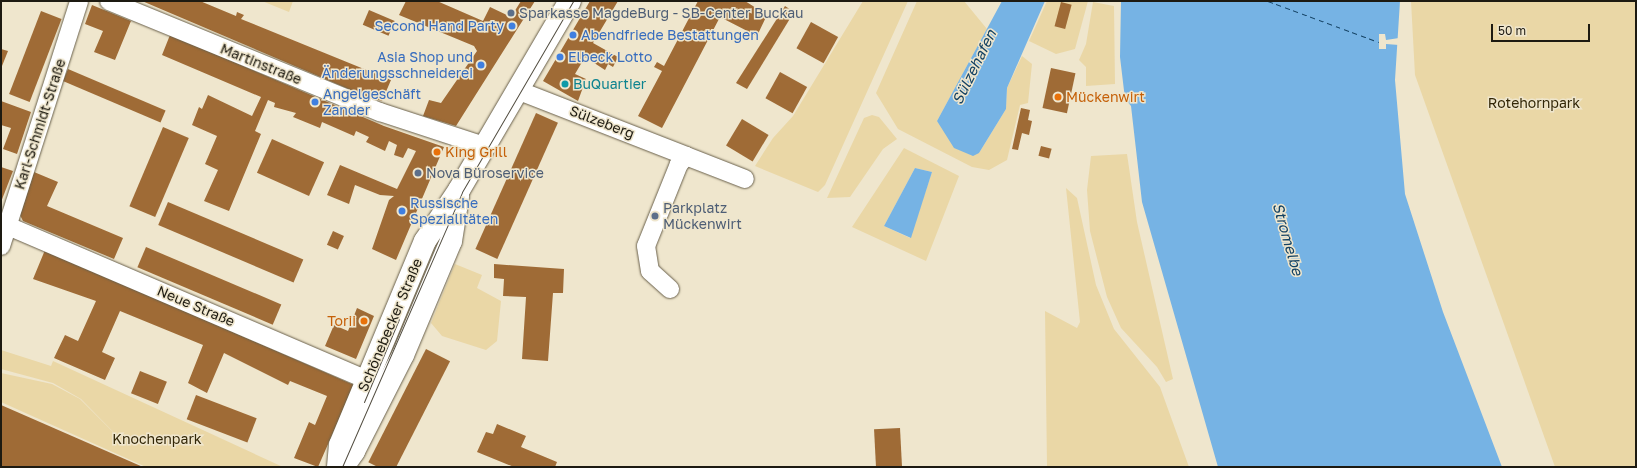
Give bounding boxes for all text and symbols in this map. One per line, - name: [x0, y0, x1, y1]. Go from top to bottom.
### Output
- place label: Sparkasse MagdeBurg - SB-Center Buckau: [519, 5, 804, 21]
- marker: Sparkasse MagdeBurg - SB-Center Buckau: [506, 8, 516, 18]
- scale bar: [1493, 16, 1592, 42]
- place label: Second Hand Party: [375, 18, 504, 34]
- marker: Second Hand Party: [507, 21, 517, 31]
- text: 50 m: [1498, 23, 1526, 38]
- place label: Abendfriede Bestattungen: [581, 27, 759, 43]
- water label: Sülzehafen: [948, 27, 1000, 107]
- marker: Abendfriede Bestattungen: [568, 30, 578, 40]
- street label: Martinstraße: [218, 40, 304, 88]
- place label: Asia Shop und Änderungsschneiderei: [322, 49, 473, 82]
- place label: Elbeck Lotto: [568, 49, 652, 65]
- marker: Elbeck Lotto: [555, 52, 565, 62]
- street label: Karl-Schmidt-Straße: [11, 57, 69, 191]
- marker: Asia Shop und Änderungsschneiderei: [476, 60, 486, 70]
- place label: BuQuartier: [573, 76, 646, 92]
- marker: BuQuartier: [560, 79, 570, 89]
- place label: Angelgeschäft Zander: [323, 86, 421, 118]
- place label: Mückenwirt: [1066, 89, 1145, 105]
- marker: Mückenwirt: [1053, 92, 1063, 102]
- park label: Rotehornpark: [1488, 95, 1580, 111]
- marker: Angelgeschäft Zander: [310, 97, 320, 107]
- street label: Sülzeberg: [567, 102, 637, 142]
- place label: King Grill: [445, 144, 507, 160]
- marker: King Grill: [432, 147, 442, 157]
- place label: Nova Büroservice: [426, 165, 544, 181]
- marker: Nova Büroservice: [413, 168, 423, 178]
- place label: Russische Spezialitäten: [410, 195, 498, 228]
- place label: Parkplatz Mückenwirt: [663, 200, 742, 232]
- water label: Stromelbe: [1269, 201, 1307, 277]
- marker: Russische Spezialitäten: [397, 206, 407, 216]
- marker: Parkplatz Mückenwirt: [650, 211, 660, 221]
- street label: Schönebecker Straße: [354, 256, 426, 394]
- street label: Neue Straße: [155, 282, 237, 330]
- place label: Torii: [327, 313, 356, 329]
- marker: Torii: [359, 316, 369, 326]
- park label: Knochenpark: [112, 431, 202, 447]

